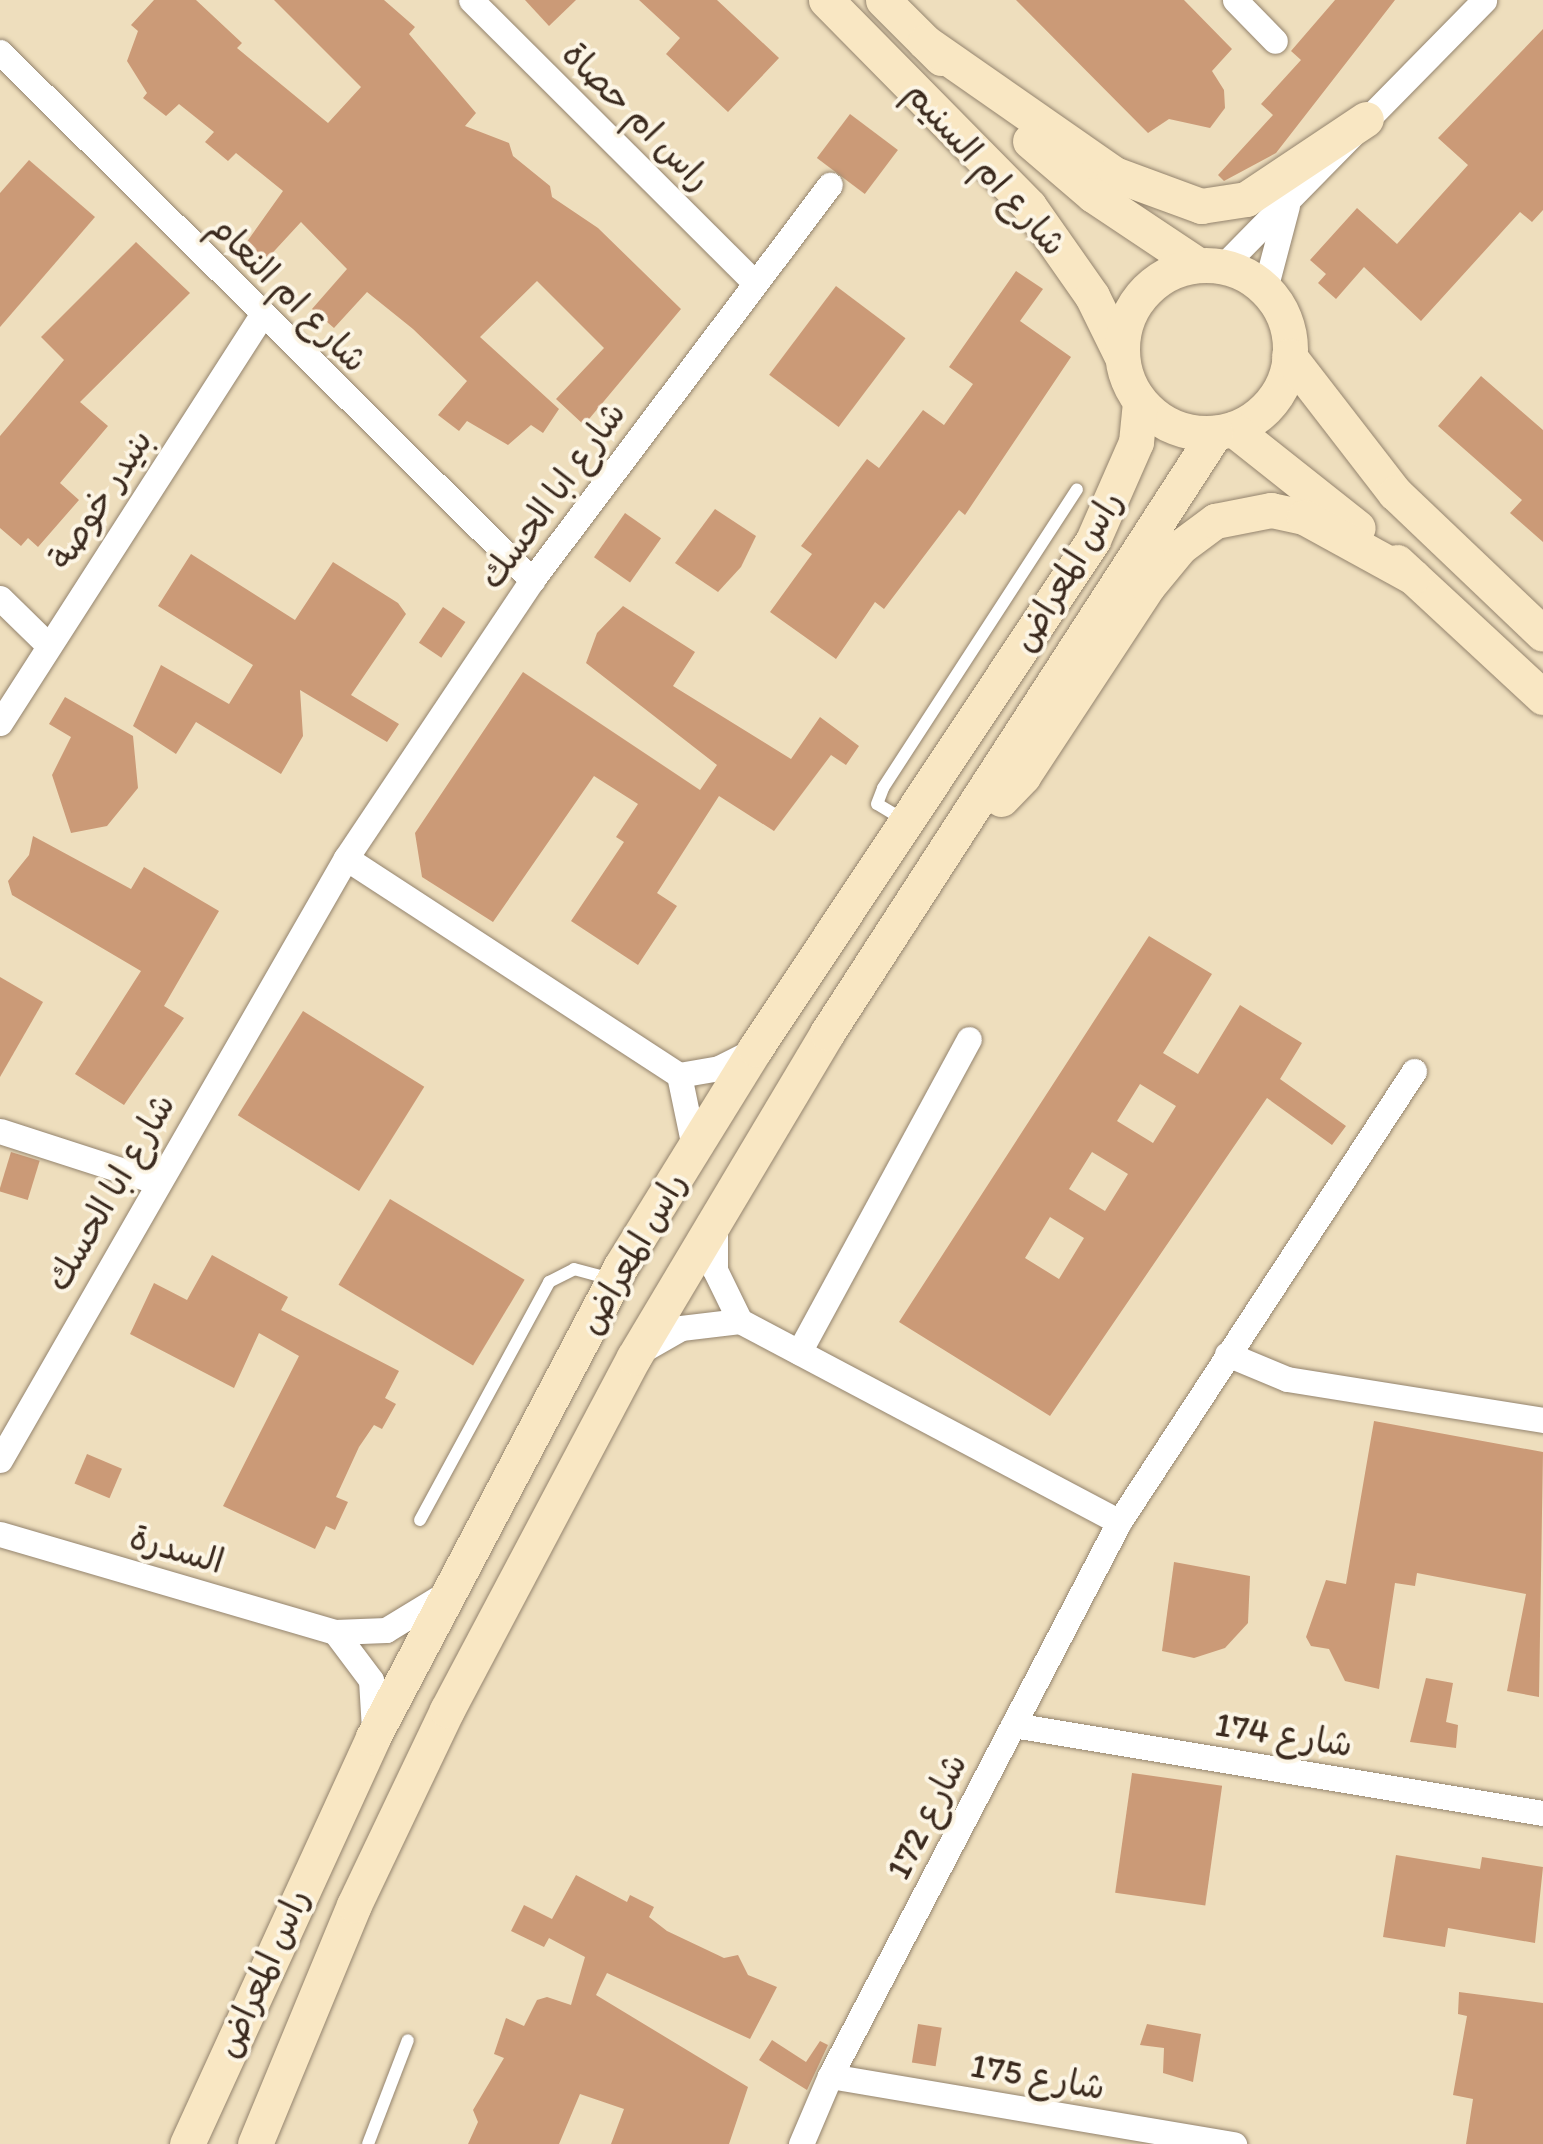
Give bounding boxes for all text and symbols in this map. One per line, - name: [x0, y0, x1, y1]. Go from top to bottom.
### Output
- street label: راس ام حصاة: [554, 33, 720, 199]
- street label: شارع ام السنيم: [897, 72, 1075, 264]
- street label: شارع ام النعام: [201, 205, 377, 381]
- street label: شارع ابا الحسك: [470, 393, 634, 597]
- street label: بنيدر خوصة: [39, 421, 161, 577]
- street label: راس المعراض: [1003, 483, 1131, 659]
- street label: شارع ابا الحسك: [37, 1086, 183, 1298]
- street label: راس المعراض: [569, 1164, 695, 1342]
- street label: السدرة: [125, 1516, 229, 1582]
- street label: شارع 174: [1212, 1702, 1356, 1766]
- street label: شارع 172: [877, 1746, 975, 1886]
- street label: راس المعراض: [206, 1882, 318, 2064]
- street label: شارع 175: [968, 2044, 1108, 2108]

